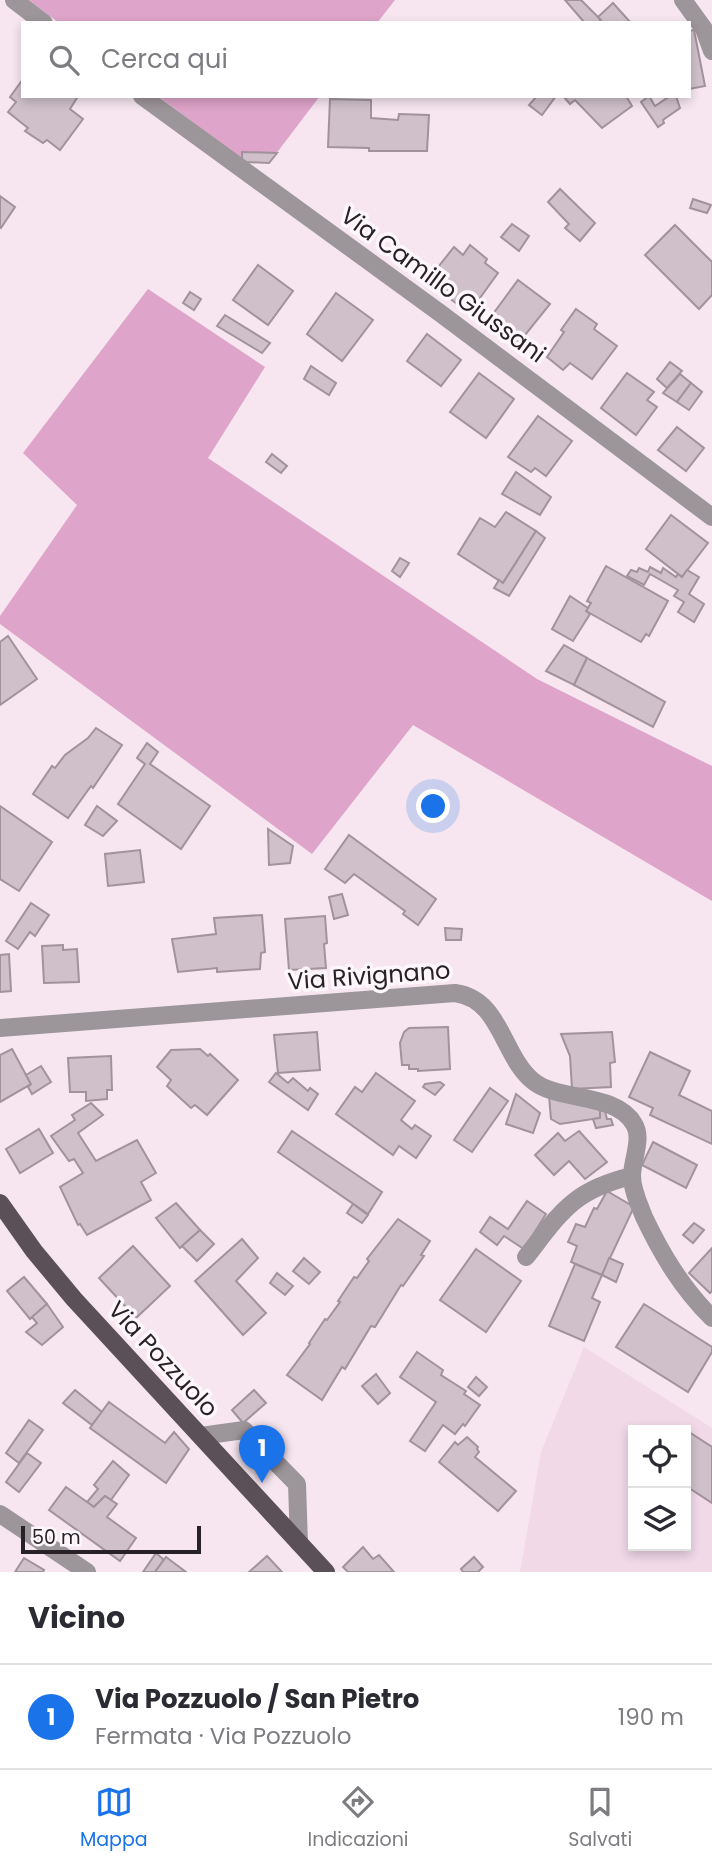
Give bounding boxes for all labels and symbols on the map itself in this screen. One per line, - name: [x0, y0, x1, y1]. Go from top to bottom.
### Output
- street label: Via Camillo Giussani: [334, 199, 553, 370]
- your location: [416, 789, 450, 823]
- street label: Via Rivignano: [286, 953, 451, 998]
- street label: Via Pozzuolo: [101, 1293, 226, 1424]
- pin: 1: [239, 1425, 285, 1483]
- scale bar: [21, 1523, 201, 1555]

